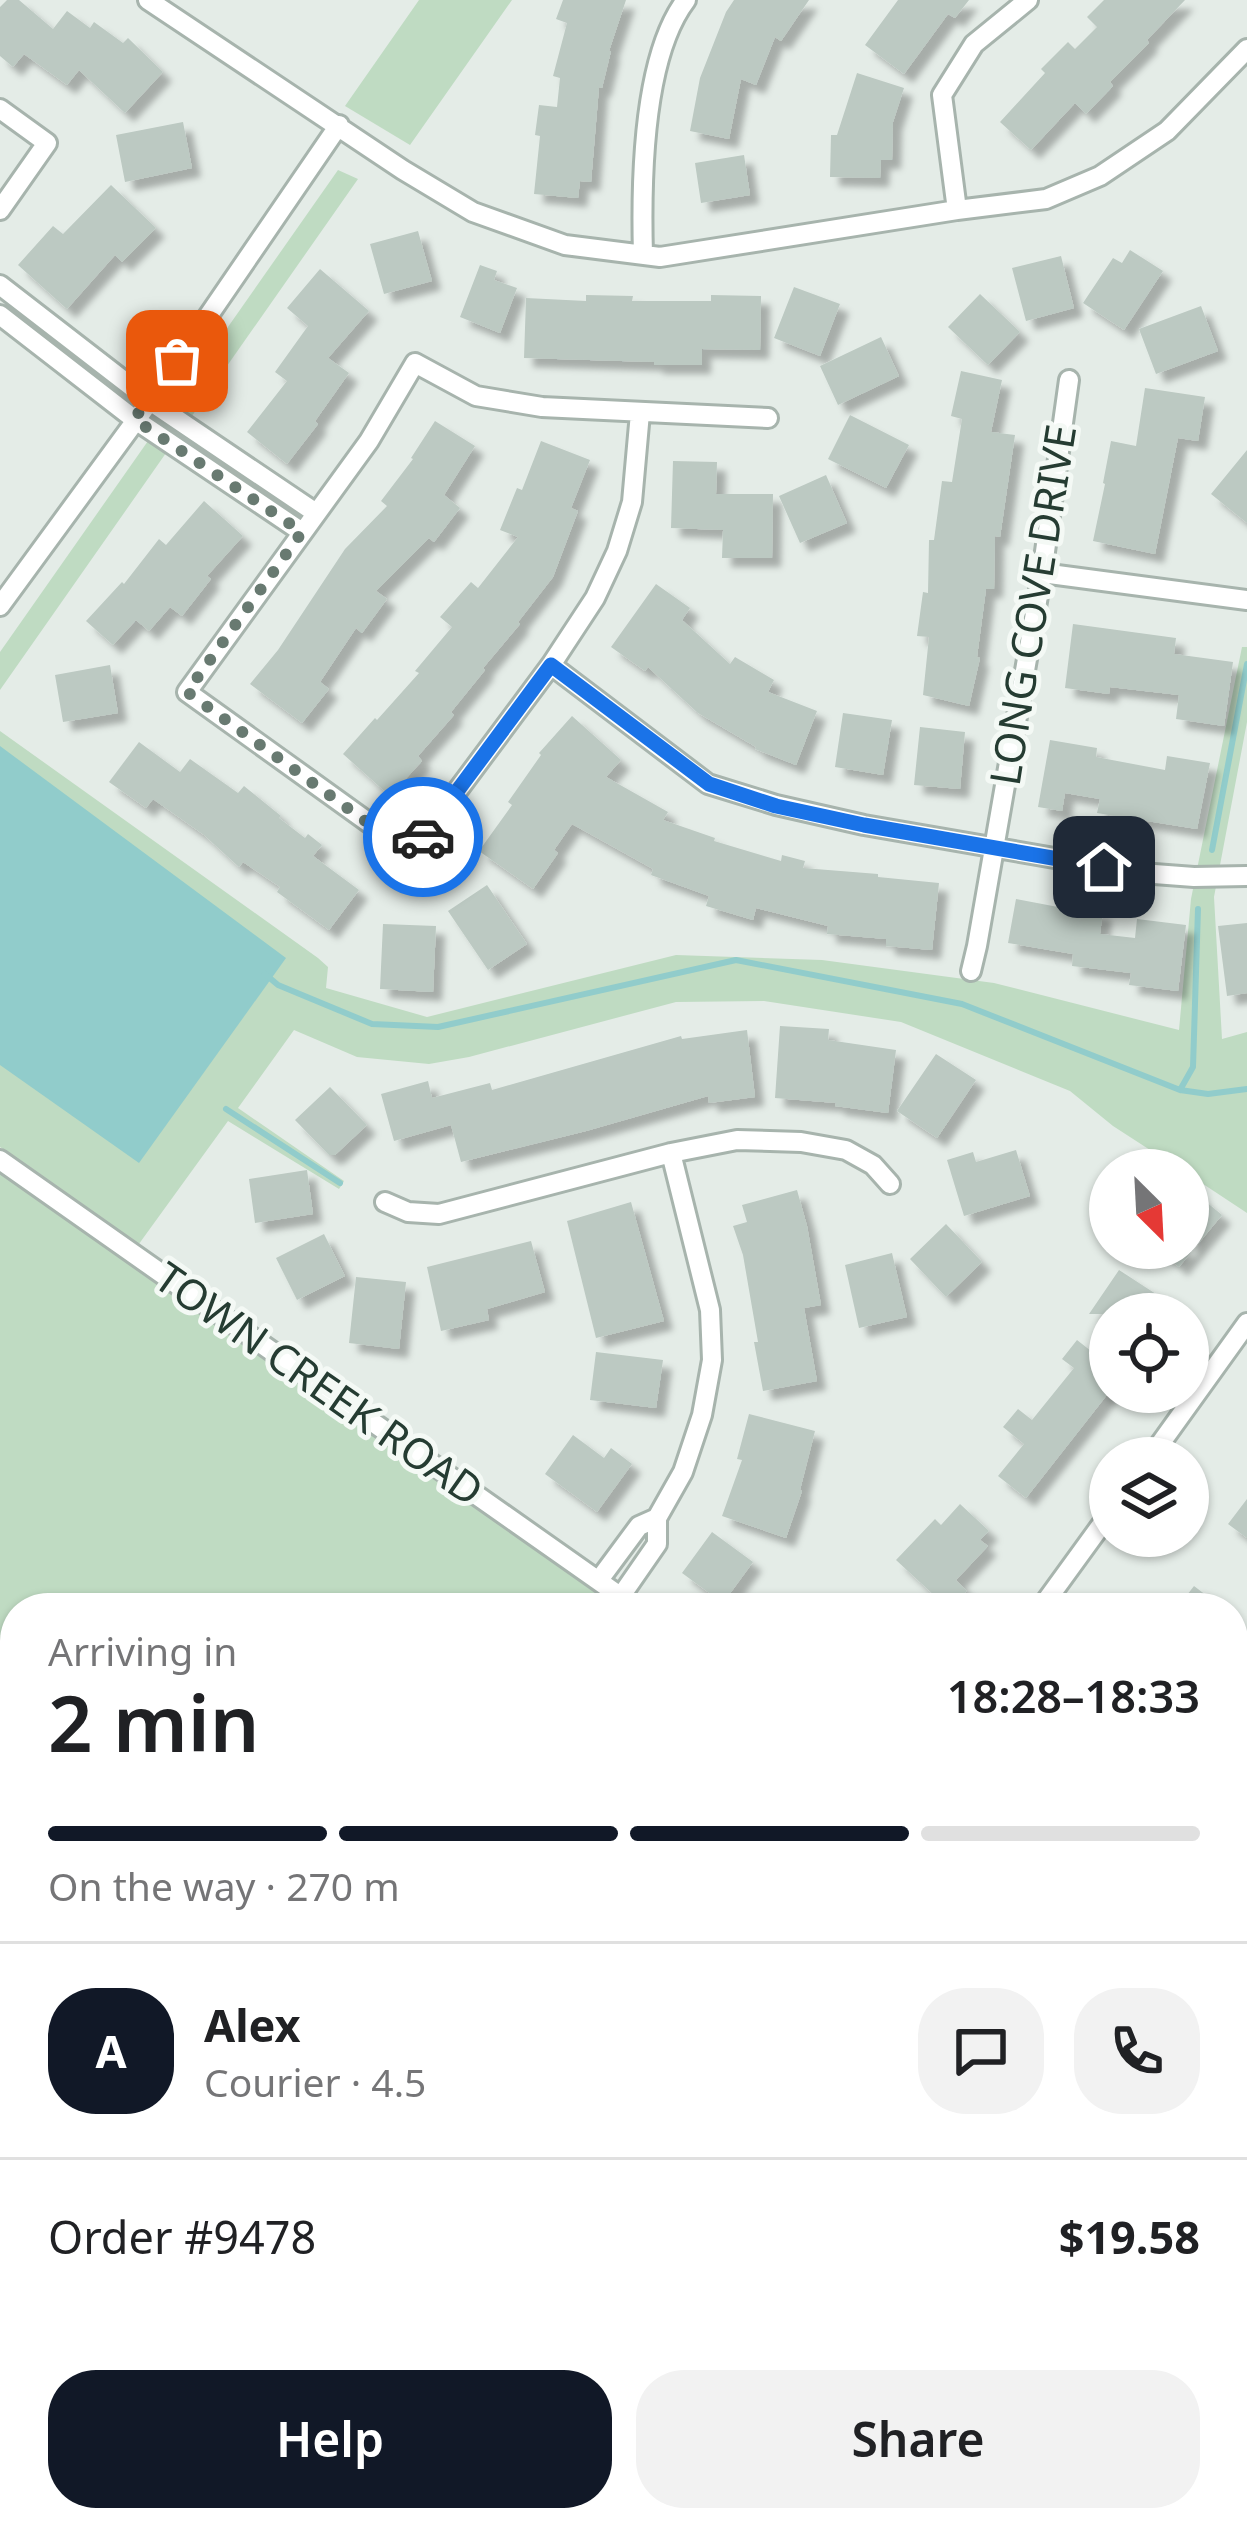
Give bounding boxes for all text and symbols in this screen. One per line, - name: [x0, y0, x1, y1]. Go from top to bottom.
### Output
- pin: [126, 310, 228, 412]
- icon: bag: [144, 328, 210, 394]
- street label: LONG COVE DRIVE: [975, 420, 1088, 789]
- courier: [363, 777, 483, 897]
- icon: car: [390, 804, 456, 870]
- pin: [1053, 816, 1155, 918]
- icon: home: [1071, 834, 1137, 900]
- north arrow: [1089, 1149, 1209, 1269]
- map controls: [1089, 1149, 1209, 1557]
- street label: TOWN CREEK ROAD: [144, 1248, 495, 1518]
- button: locate: [1089, 1293, 1209, 1413]
- button: layers: [1089, 1437, 1209, 1557]
- text: Arriving in: [48, 1624, 237, 1677]
- text: 18:28–18:33: [947, 1665, 1200, 1726]
- text: 2 min: [48, 1669, 260, 1775]
- text: On the way · 270 m: [48, 1859, 400, 1912]
- button: chat: [918, 1988, 1044, 2114]
- button: phone: [1074, 1988, 1200, 2114]
- text: Alex: [204, 1994, 301, 2055]
- text: A: [95, 2020, 127, 2081]
- text: Courier · 4.5: [204, 2055, 426, 2108]
- text: Order #9478: [48, 2206, 316, 2267]
- text: $19.58: [1059, 2206, 1200, 2267]
- button: Help: [48, 2370, 612, 2508]
- button: Share: [636, 2370, 1200, 2508]

